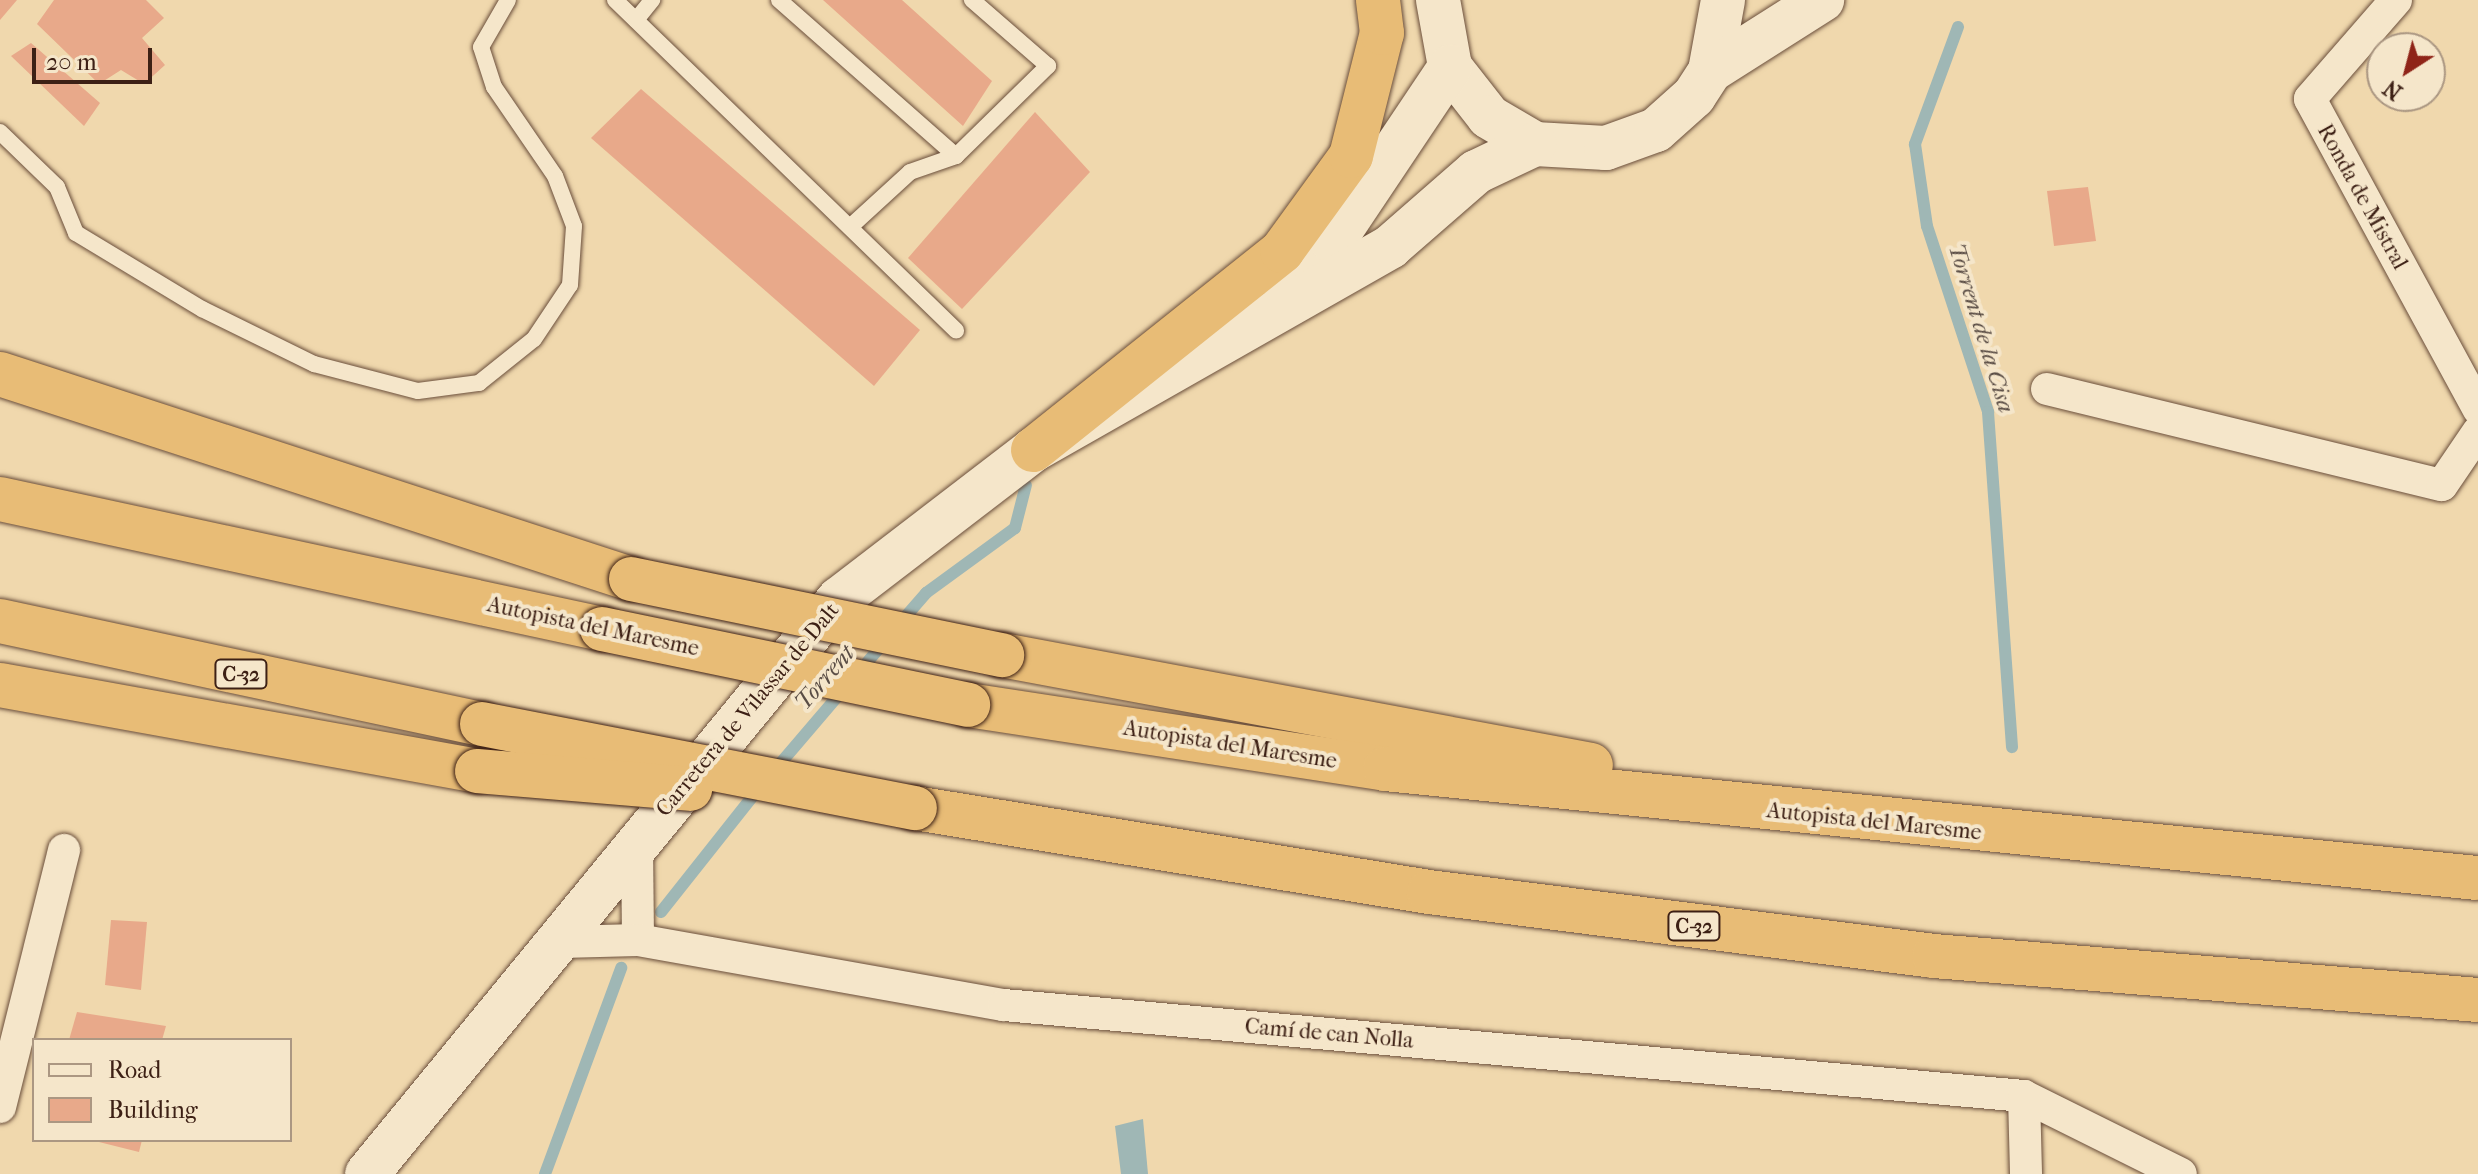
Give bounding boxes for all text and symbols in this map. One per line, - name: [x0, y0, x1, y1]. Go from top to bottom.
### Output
- scale bar: [36, 32, 156, 82]
- north arrow: [2366, 32, 2446, 112]
- text: 20 m: [46, 48, 97, 76]
- text: N: [2379, 74, 2407, 105]
- street label: Ronda de Mistral: [2311, 120, 2413, 274]
- water label: Torrent de la Cisa: [1942, 240, 2020, 416]
- street label: Autopista del Maresme: [485, 592, 701, 662]
- street label: Carretera de Vilassar de Dalt: [651, 598, 845, 822]
- water label: Torrent: [789, 640, 861, 716]
- road number: C-32: [213, 658, 269, 690]
- street label: Autopista del Maresme: [1121, 715, 1339, 775]
- street label: Autopista del Maresme: [1765, 798, 1983, 846]
- road number: C-32: [1666, 910, 1722, 942]
- street label: Camí de can Nolla: [1244, 1013, 1414, 1055]
- legend: [32, 1038, 292, 1142]
- text: Road: [108, 1056, 161, 1084]
- text: Building: [108, 1096, 198, 1124]

